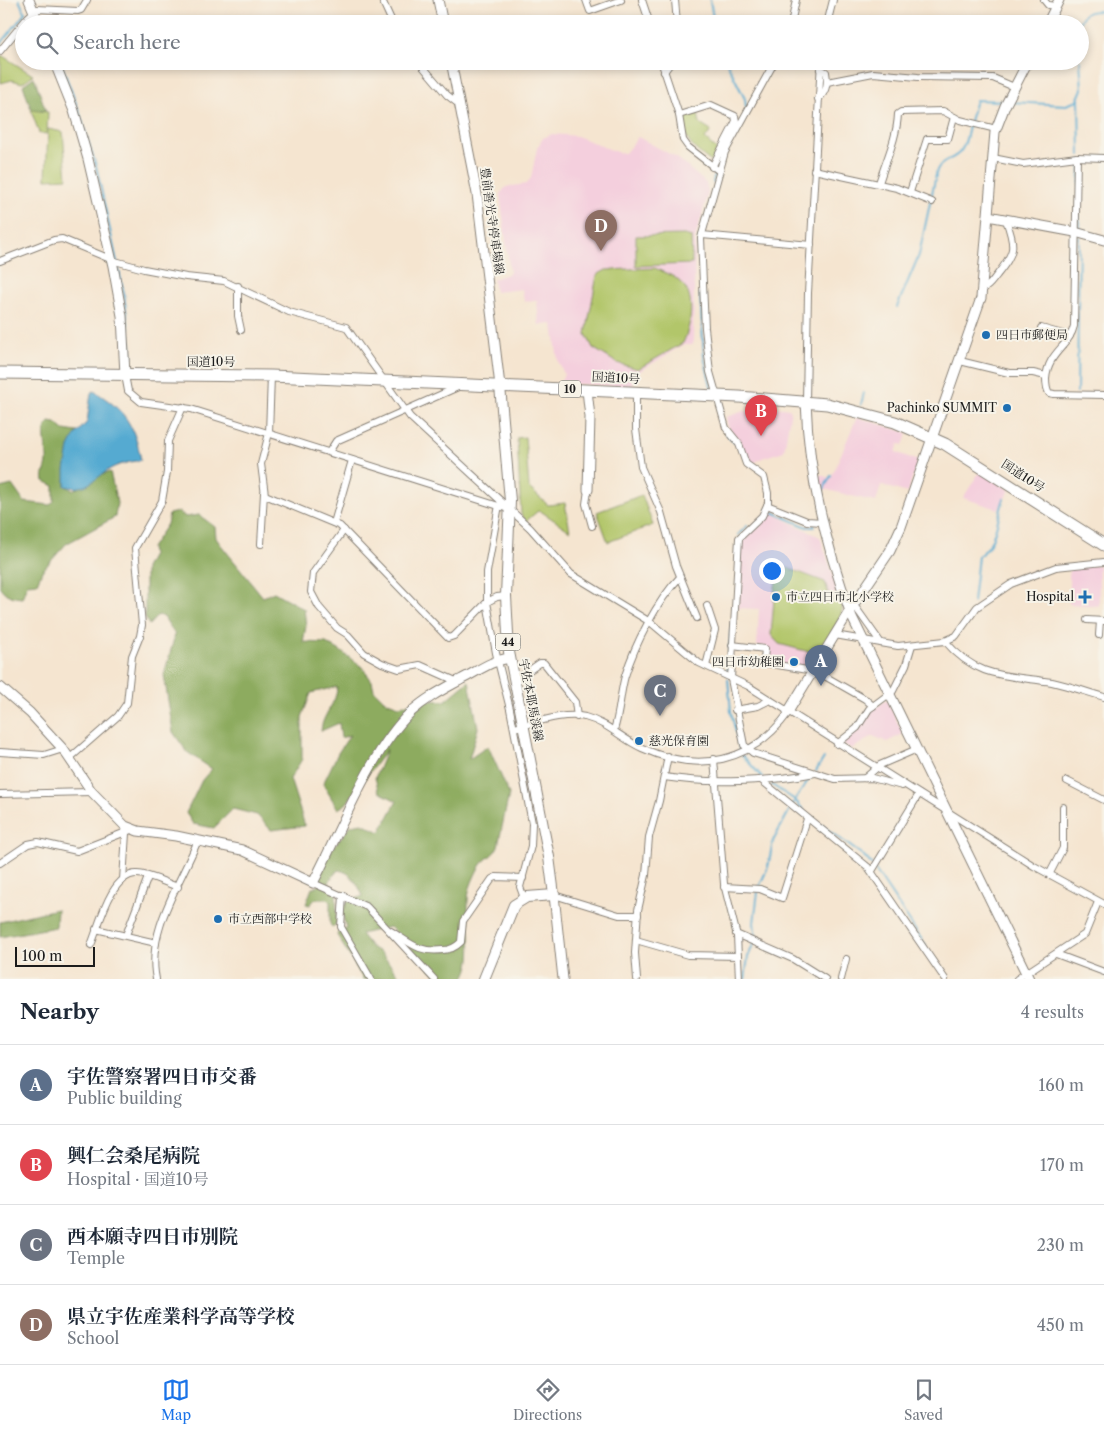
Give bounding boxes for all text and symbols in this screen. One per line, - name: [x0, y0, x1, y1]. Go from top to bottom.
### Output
- search box: [15, 15, 1089, 70]
- icon: search: [33, 29, 61, 57]
- text: Search here: [73, 31, 181, 54]
- street label: 豊前善光寺停車場線: [478, 166, 507, 275]
- pin: D: [585, 210, 617, 251]
- place label: 四日市郵便局: [996, 327, 1068, 342]
- marker: 四日市郵便局: [980, 329, 992, 341]
- street label: 国道10号: [187, 354, 235, 369]
- street label: 国道10号: [591, 369, 641, 386]
- road number: 10: [559, 380, 581, 398]
- pin: B: [745, 395, 777, 436]
- place label: Pachinko SUMMIT: [887, 400, 997, 415]
- marker: Pachinko SUMMIT: [1001, 402, 1013, 414]
- street label: 国道10号: [999, 456, 1048, 495]
- your location: [759, 558, 785, 584]
- place label: 市立四日市北小学校: [786, 589, 894, 604]
- place label: Hospital: [1026, 589, 1074, 604]
- marker: Hospital: [1078, 590, 1092, 604]
- marker: 市立四日市北小学校: [770, 591, 782, 603]
- road number: 44: [496, 634, 520, 650]
- pin: A: [805, 645, 837, 686]
- place label: 四日市幼稚園: [712, 654, 784, 669]
- marker: 四日市幼稚園: [788, 656, 800, 668]
- street label: 宇佐本耶馬渓線: [516, 657, 547, 743]
- pin: C: [644, 675, 676, 716]
- place label: 慈光保育園: [649, 733, 709, 748]
- marker: 慈光保育園: [633, 735, 645, 747]
- place label: 市立西部中学校: [228, 911, 312, 926]
- marker: 市立西部中学校: [212, 913, 224, 925]
- scale bar: [15, 944, 95, 967]
- text: 100 m: [22, 947, 62, 965]
- text: Nearby: [20, 999, 99, 1024]
- text: 4 results: [1021, 1002, 1084, 1022]
- text: 宇佐警察署四日市交番: [67, 1065, 257, 1088]
- text: A: [30, 1075, 42, 1095]
- text: 160 m: [1039, 1075, 1084, 1095]
- text: Public building: [67, 1088, 182, 1108]
- text: 興仁会桑尾病院: [67, 1144, 200, 1167]
- text: B: [30, 1155, 42, 1175]
- text: 170 m: [1040, 1155, 1084, 1175]
- text: Hospital · 国道10号: [67, 1169, 209, 1189]
- text: 西本願寺四日市別院: [67, 1225, 238, 1248]
- text: C: [30, 1235, 42, 1255]
- text: 230 m: [1037, 1235, 1084, 1255]
- text: Temple: [67, 1248, 125, 1268]
- text: 県立宇佐産業科学高等学校: [67, 1305, 295, 1328]
- text: D: [29, 1315, 43, 1335]
- text: 450 m: [1037, 1315, 1084, 1335]
- text: School: [67, 1328, 119, 1348]
- tab: Map: [161, 1376, 191, 1424]
- tab: Directions: [513, 1376, 582, 1424]
- tab: Saved: [904, 1376, 943, 1424]

